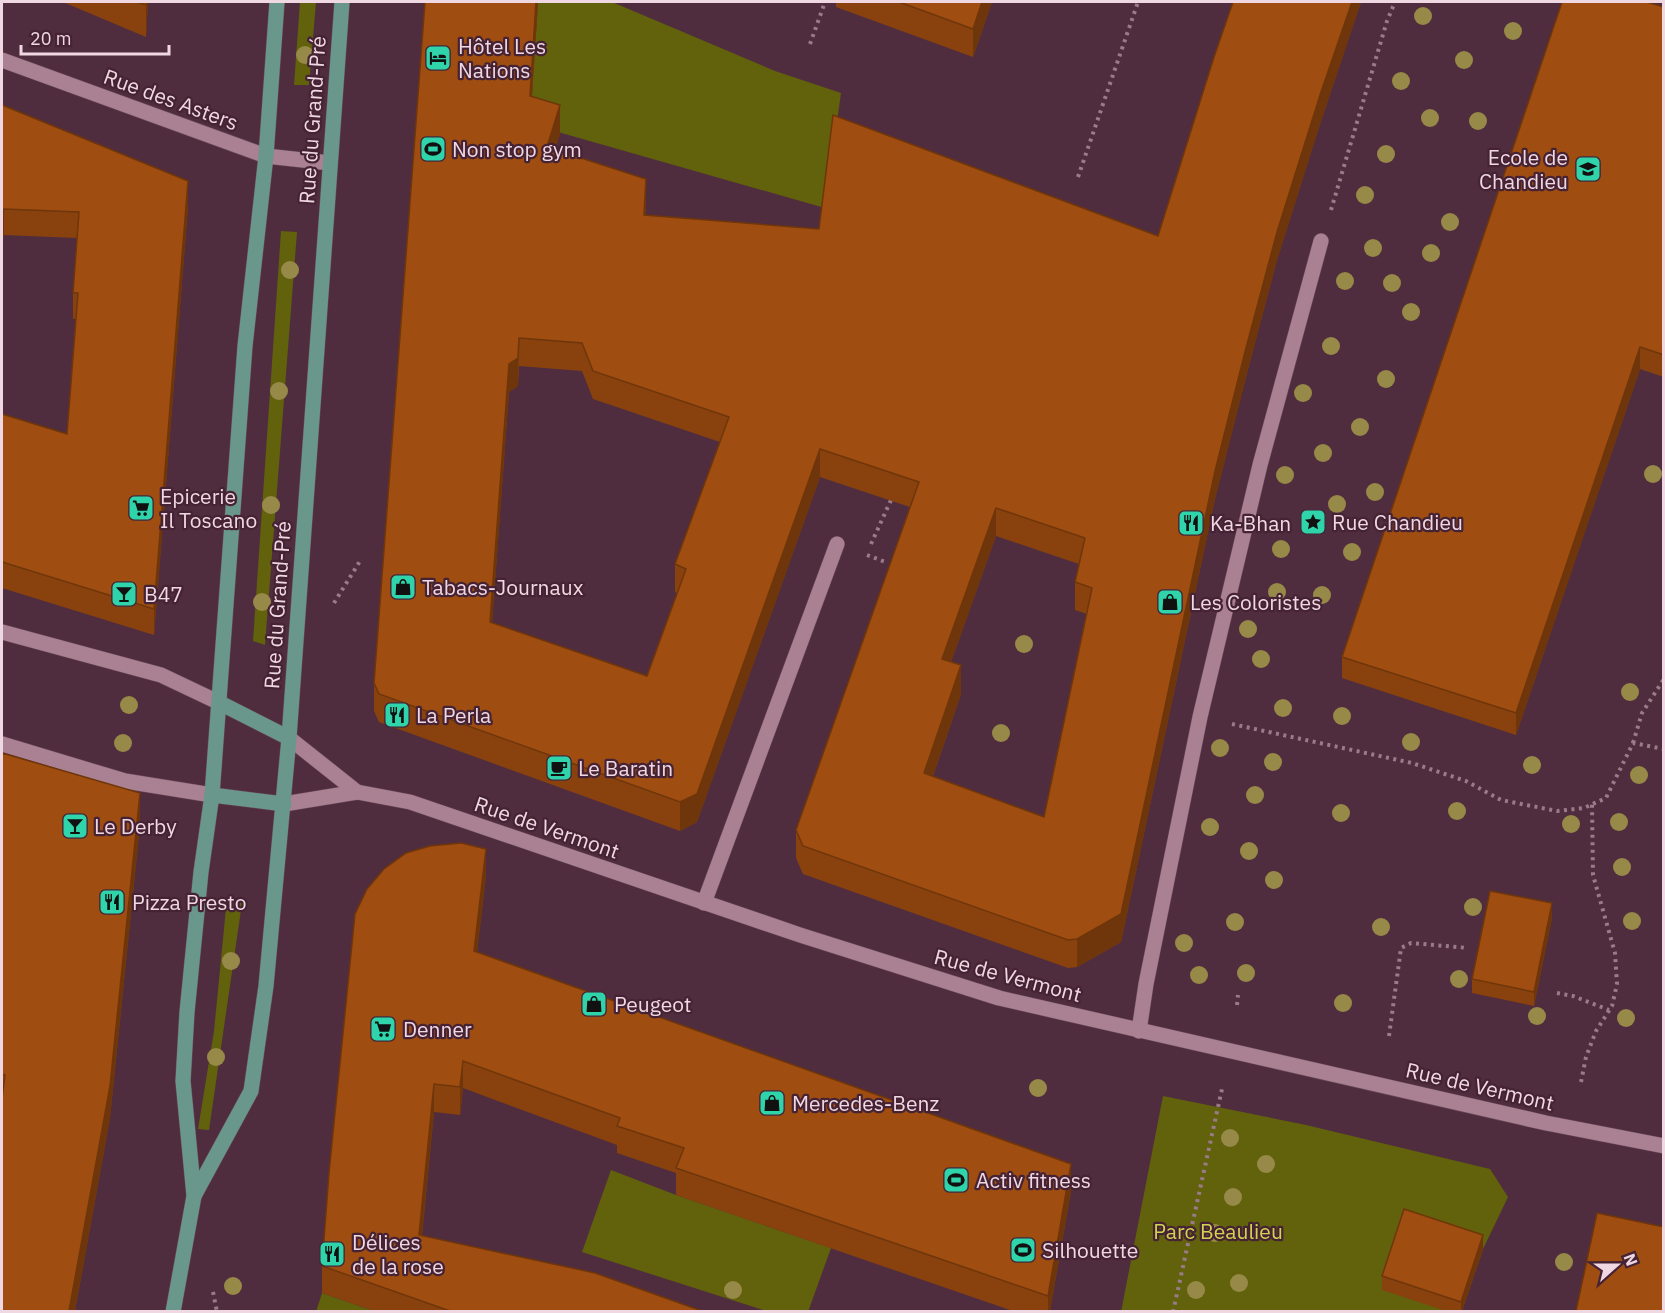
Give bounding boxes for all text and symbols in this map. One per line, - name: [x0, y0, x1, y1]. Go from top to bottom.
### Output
- scale bar: [21, 18, 170, 56]
- text: 20 m: [30, 27, 72, 50]
- place label: Hôtel Les Nations: [458, 32, 546, 84]
- street label: Rue du Grand-Pré: [292, 35, 332, 205]
- hotel icon: Hôtel Les Nations: [423, 43, 453, 73]
- street label: Rue des Asters: [100, 62, 242, 136]
- sports icon: Non stop gym: [418, 134, 448, 164]
- place label: Non stop gym: [452, 135, 582, 163]
- place label: Ecole de Chandieu: [1479, 143, 1568, 195]
- school or university icon: Ecole de Chandieu: [1573, 154, 1603, 184]
- place label: Epicerie Il Toscano: [160, 482, 257, 534]
- supermarket icon: Epicerie Il Toscano: [126, 493, 156, 523]
- place icon: Rue Chandieu: [1298, 507, 1328, 537]
- restaurant icon: Ka-Bhan: [1176, 508, 1206, 538]
- place label: Rue Chandieu: [1332, 508, 1463, 536]
- place label: Ka-Bhan: [1210, 509, 1291, 537]
- street label: Rue du Grand-Pré: [257, 520, 297, 690]
- shop icon: Tabacs-Journaux: [388, 572, 418, 602]
- place label: Tabacs-Journaux: [422, 573, 584, 601]
- bar icon: B47: [109, 579, 139, 609]
- place label: B47: [144, 580, 183, 608]
- shop icon: Les Coloristes: [1155, 587, 1185, 617]
- place label: Les Coloristes: [1190, 588, 1321, 616]
- restaurant icon: La Perla: [382, 700, 412, 730]
- place label: La Perla: [416, 701, 491, 729]
- cafe icon: Le Baratin: [544, 753, 574, 783]
- place label: Le Baratin: [578, 754, 673, 782]
- street label: Rue de Vermont: [471, 789, 623, 865]
- bar icon: Le Derby: [60, 811, 90, 841]
- place label: Le Derby: [94, 812, 177, 840]
- restaurant icon: Pizza Presto: [97, 887, 127, 917]
- place label: Pizza Presto: [132, 888, 246, 916]
- street label: Rue de Vermont: [931, 942, 1085, 1008]
- shop icon: Peugeot: [579, 989, 609, 1019]
- place label: Peugeot: [614, 990, 691, 1018]
- supermarket icon: Denner: [368, 1014, 398, 1044]
- place label: Denner: [403, 1015, 472, 1043]
- street label: Rue de Vermont: [1403, 1055, 1557, 1117]
- shop icon: Mercedes-Benz: [757, 1088, 787, 1118]
- place label: Mercedes-Benz: [792, 1089, 939, 1117]
- sports icon: Activ fitness: [941, 1165, 971, 1195]
- place label: Activ fitness: [976, 1166, 1091, 1194]
- park label: Parc Beaulieu: [1153, 1217, 1283, 1245]
- place label: Délices de la rose: [352, 1228, 444, 1280]
- sports icon: Silhouette: [1008, 1235, 1038, 1265]
- north arrow: [1587, 1235, 1647, 1295]
- place label: Silhouette: [1042, 1236, 1138, 1264]
- restaurant icon: Délices de la rose: [317, 1239, 347, 1269]
- text: N: [1620, 1251, 1642, 1269]

